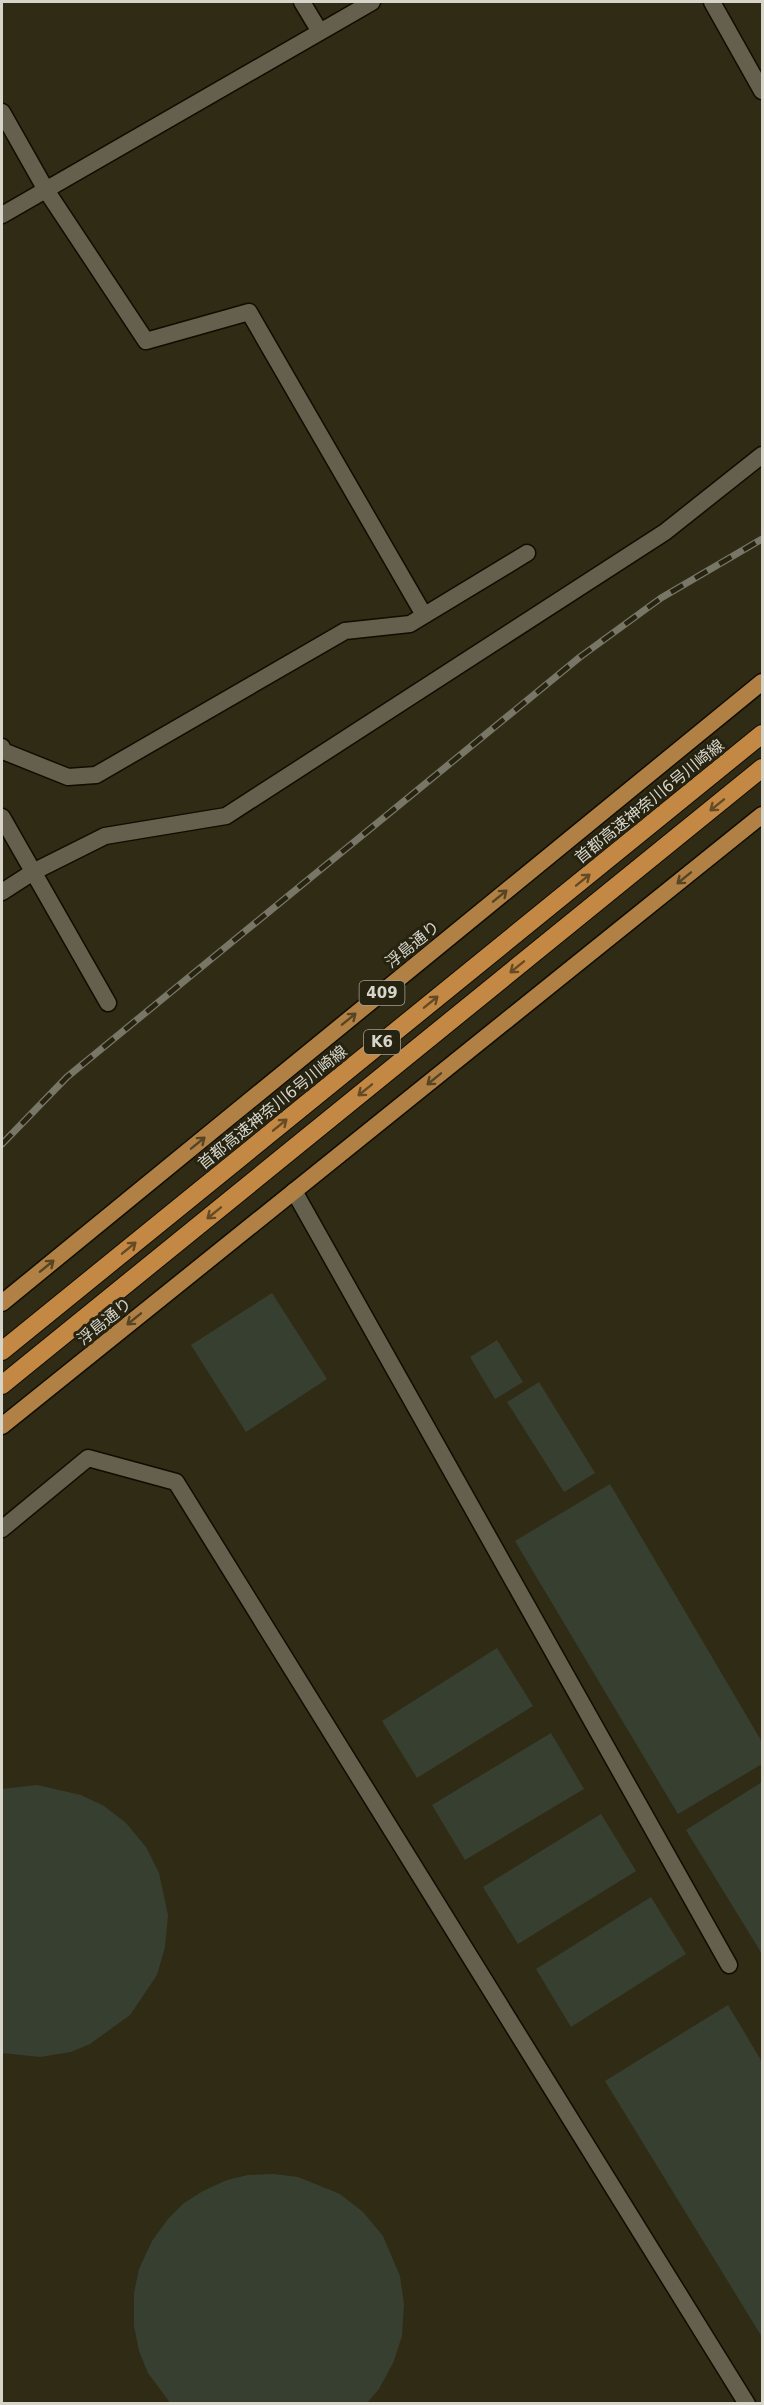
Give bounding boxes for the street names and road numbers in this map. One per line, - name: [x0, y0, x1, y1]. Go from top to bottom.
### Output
- street label: 首都高速神奈川6号川崎線: [571, 735, 728, 867]
- street label: 浮島通り: [381, 917, 443, 972]
- road number: 409: [360, 981, 404, 1005]
- road number: K6: [364, 1030, 400, 1054]
- street label: 首都高速神奈川6号川崎線: [194, 1041, 351, 1173]
- street label: 浮島通り: [73, 1294, 135, 1349]

